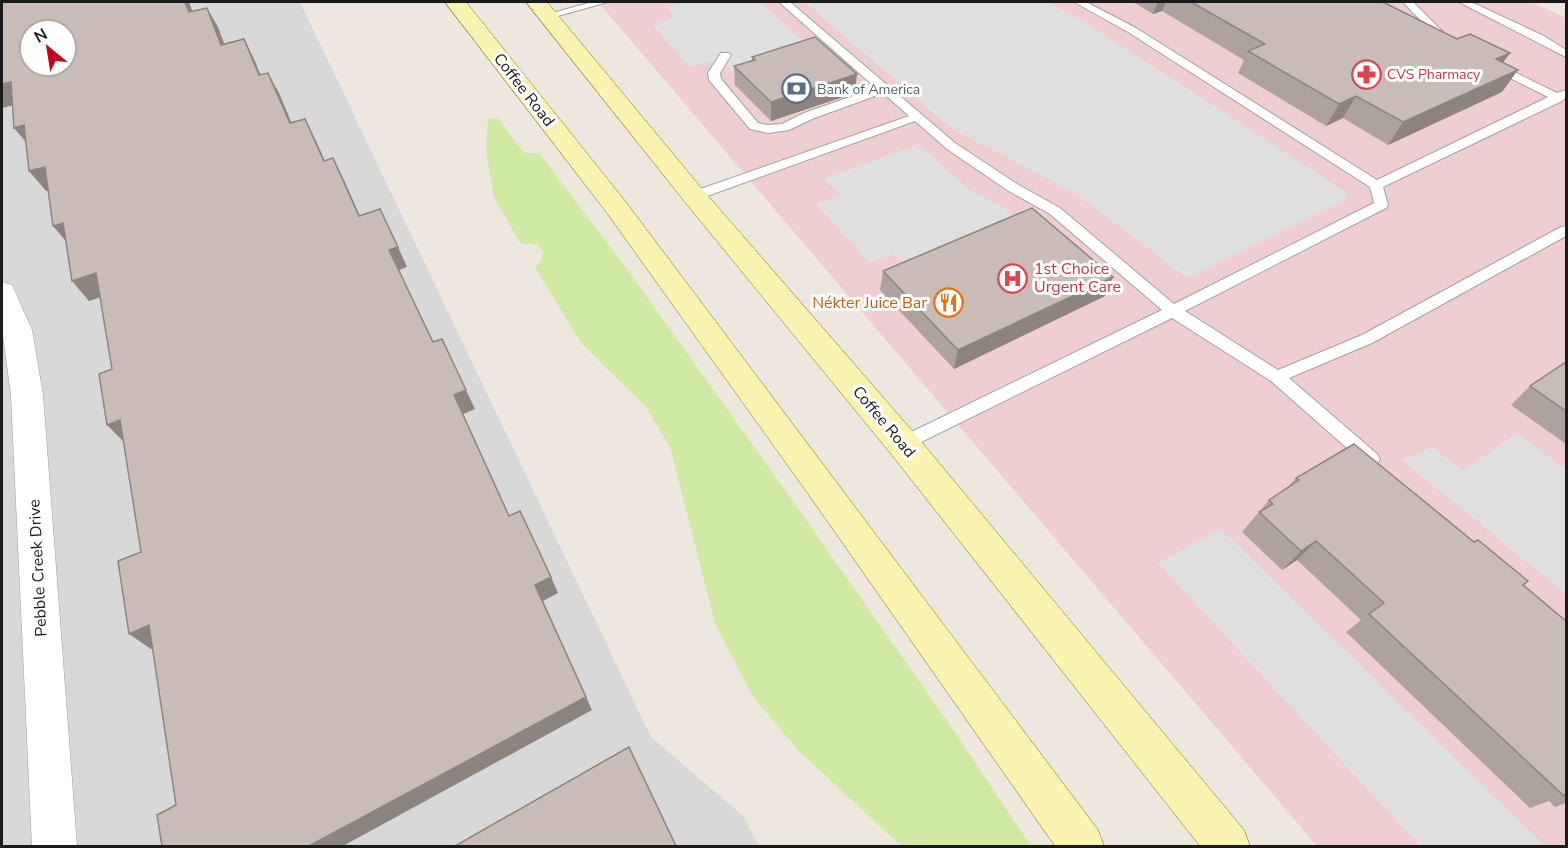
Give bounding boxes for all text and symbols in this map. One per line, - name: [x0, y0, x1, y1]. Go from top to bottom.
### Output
- north arrow: [18, 18, 78, 78]
- text: N: [30, 23, 52, 48]
- street label: Coffee Road: [488, 49, 560, 131]
- pharmacy icon: CVS Pharmacy: [1350, 58, 1382, 90]
- place label: CVS Pharmacy: [1387, 65, 1481, 84]
- bank icon: Bank of America: [780, 73, 812, 105]
- place label: Bank of America: [817, 80, 920, 99]
- place label: 1st Choice Urgent Care: [1034, 258, 1121, 298]
- hospital icon: 1st Choice Urgent Care: [997, 262, 1029, 294]
- restaurant icon: Nékter Juice Bar: [932, 287, 964, 319]
- place label: Nékter Juice Bar: [812, 292, 927, 314]
- street label: Coffee Road: [847, 381, 921, 463]
- street label: Pebble Creek Drive: [23, 499, 53, 637]

